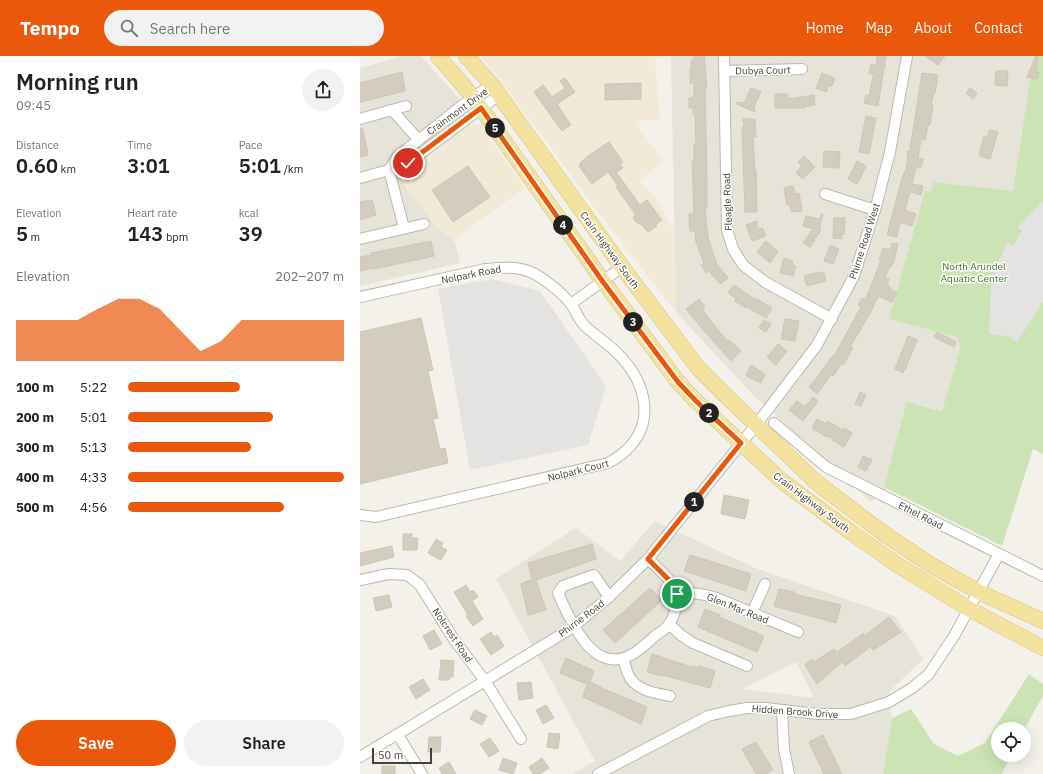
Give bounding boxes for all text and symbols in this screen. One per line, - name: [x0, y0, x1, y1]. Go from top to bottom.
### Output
- search box: [104, 10, 384, 46]
- text: Tempo: [20, 16, 80, 40]
- icon: search: [118, 17, 140, 39]
- text: Search here: [150, 19, 230, 38]
- text: Home: [806, 19, 843, 37]
- text: Map: [865, 19, 892, 37]
- text: About: [914, 19, 952, 37]
- text: Contact: [974, 19, 1023, 37]
- street label: Dubya Court: [735, 64, 791, 77]
- text: Morning run: [16, 67, 139, 96]
- button: share: [302, 69, 344, 111]
- street label: Crainmont Drive: [424, 85, 491, 138]
- text: 09:45: [16, 97, 51, 114]
- pin: 5: [485, 118, 505, 138]
- text: 5: [492, 121, 498, 135]
- text: Distance: [16, 138, 59, 152]
- text: Time: [127, 138, 152, 152]
- text: Pace: [239, 138, 263, 152]
- pin: [391, 146, 425, 180]
- text: 0.60: [16, 152, 58, 179]
- text: 3:01: [127, 152, 170, 179]
- text: 5:01: [239, 152, 281, 179]
- icon: check: [397, 152, 419, 174]
- text: km: [58, 162, 76, 176]
- text: /km: [281, 162, 303, 176]
- street label: Fleagle Road: [720, 173, 735, 231]
- street label: Phirne Road West: [846, 201, 883, 281]
- text: Elevation: [16, 206, 62, 220]
- text: Heart rate: [127, 206, 177, 220]
- text: kcal: [239, 206, 259, 220]
- street label: Crain Highway South: [577, 209, 642, 292]
- pin: 4: [553, 215, 573, 235]
- text: 4: [560, 218, 566, 232]
- text: 5: [16, 220, 28, 247]
- text: 143: [127, 220, 163, 247]
- text: 39: [239, 220, 263, 247]
- text: m: [28, 230, 40, 244]
- text: bpm: [163, 230, 188, 244]
- park label: North Arundel Aquatic Center: [941, 260, 1008, 285]
- street label: Nolpark Road: [440, 262, 502, 287]
- text: Elevation: [16, 268, 70, 285]
- text: 202–207 m: [275, 268, 344, 285]
- pin: 3: [623, 312, 643, 332]
- text: 3: [630, 315, 636, 329]
- text: 100 m: [16, 379, 54, 396]
- text: 5:22: [80, 379, 107, 396]
- pin: 2: [699, 403, 719, 423]
- text: 2: [706, 406, 712, 420]
- text: 200 m: [16, 409, 54, 426]
- text: 5:01: [80, 409, 107, 426]
- text: 300 m: [16, 439, 54, 456]
- text: 5:13: [80, 439, 107, 456]
- street label: Nolpark Court: [546, 456, 611, 484]
- text: 400 m: [16, 469, 54, 486]
- text: 4:33: [80, 469, 107, 486]
- street label: Crain Highway South: [771, 469, 853, 535]
- pin: 1: [684, 492, 704, 512]
- text: 1: [691, 495, 697, 509]
- text: 500 m: [16, 499, 54, 516]
- text: 4:56: [80, 499, 107, 516]
- street label: Ethel Road: [896, 499, 945, 532]
- pin: [660, 577, 694, 611]
- icon: arrive: [666, 583, 688, 605]
- street label: Glen Mar Road: [705, 590, 771, 627]
- street label: Phirne Road: [556, 597, 607, 640]
- street label: Nolcrest Road: [430, 605, 476, 665]
- street label: Hidden Brook Drive: [751, 702, 839, 721]
- button: Save: [16, 720, 176, 766]
- button: Share: [184, 720, 344, 766]
- map controls: [991, 722, 1031, 762]
- button: locate: [991, 722, 1031, 762]
- scale bar: [372, 746, 432, 765]
- text: 50 m: [378, 748, 403, 762]

